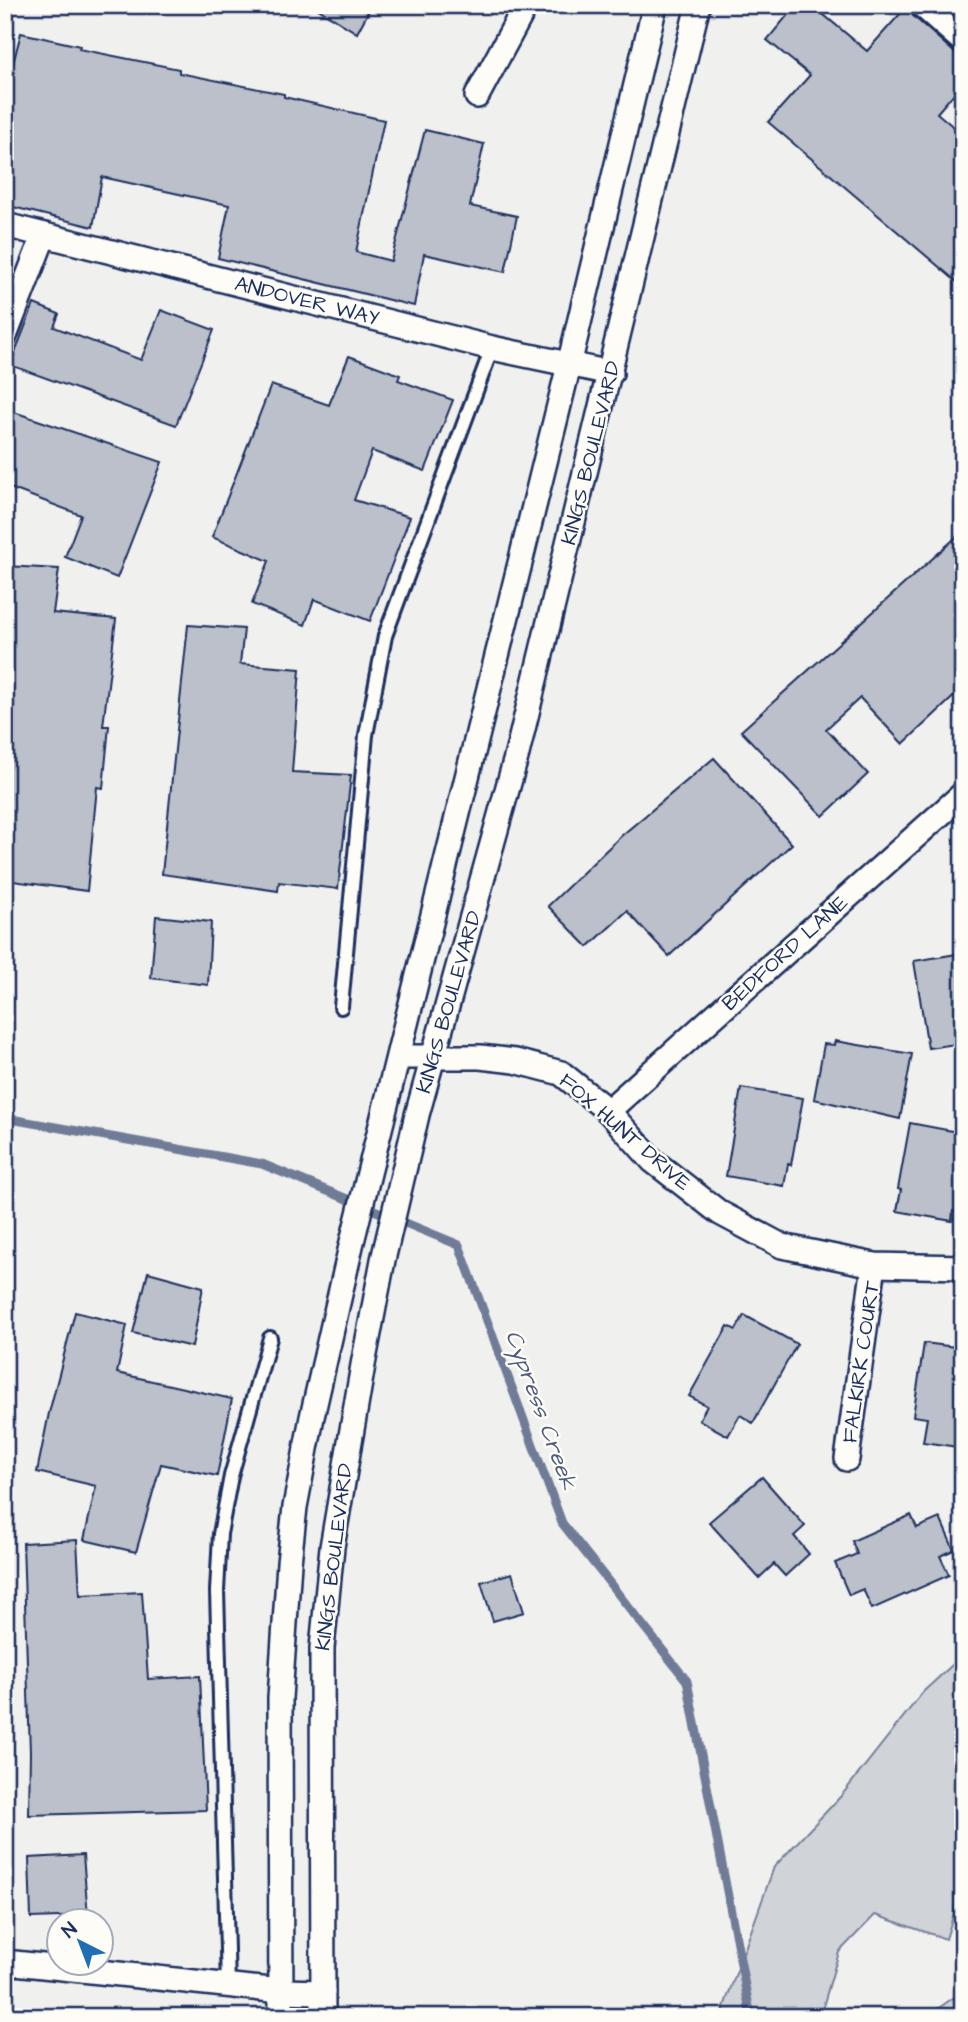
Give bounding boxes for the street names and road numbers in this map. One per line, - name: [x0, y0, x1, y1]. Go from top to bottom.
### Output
- street label: ANDOVER WAY: [232, 269, 382, 333]
- street label: KINGS BOULEVARD: [554, 358, 628, 548]
- street label: BEDFORD LANE: [716, 888, 855, 1017]
- street label: KINGS BOULEVARD: [409, 907, 489, 1097]
- street label: FOX HUNT DRIVE: [553, 1067, 698, 1198]
- street label: FALKIRK COURT: [835, 1278, 887, 1445]
- street label: KINGS BOULEVARD: [308, 1461, 360, 1652]

